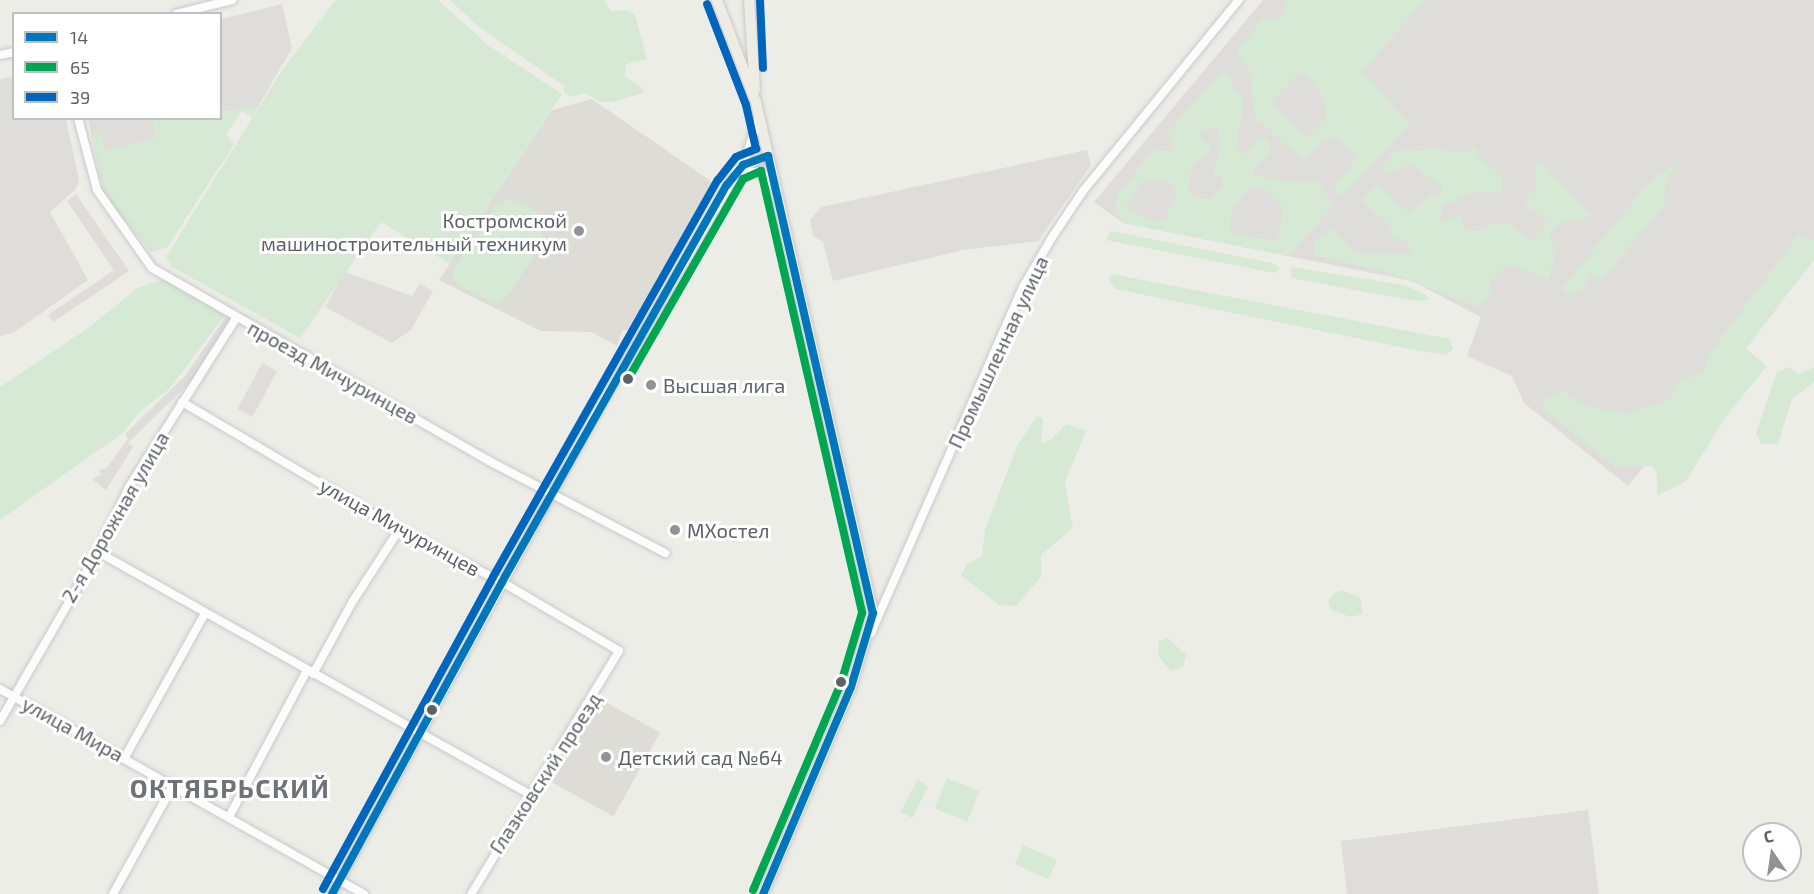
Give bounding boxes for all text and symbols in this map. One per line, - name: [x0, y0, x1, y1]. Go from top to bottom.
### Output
- legend: [12, 12, 222, 120]
- text: 14: [70, 26, 88, 48]
- text: 65: [70, 56, 90, 78]
- text: 39: [70, 86, 90, 108]
- place label: Костромской машиностроительный техникум: [261, 208, 567, 255]
- marker: Костромской машиностроительный техникум: [572, 224, 586, 238]
- street label: Промышленная улица: [943, 252, 1053, 452]
- street label: проезд Мичуринцев: [244, 315, 422, 429]
- unlabelled marker: [622, 373, 634, 385]
- place label: Высшая лига: [663, 373, 785, 397]
- marker: Высшая лига: [644, 378, 658, 392]
- street label: 2-я Дорожная улица: [56, 427, 174, 607]
- street label: улица Мичуринцев: [316, 473, 484, 581]
- place label: МХостел: [687, 518, 770, 542]
- marker: МХостел: [668, 523, 682, 537]
- unlabelled marker: [835, 676, 847, 688]
- street label: Глазковский проезд: [484, 688, 606, 858]
- street label: улица Мира: [18, 691, 128, 767]
- unlabelled marker: [426, 704, 438, 716]
- place label: Детский сад №64: [618, 745, 783, 769]
- marker: Детский сад №64: [599, 750, 613, 764]
- district label: ОКТЯБРЬСКИЙ: [130, 772, 330, 804]
- north arrow: [1742, 822, 1802, 882]
- text: С: [1762, 826, 1775, 846]

